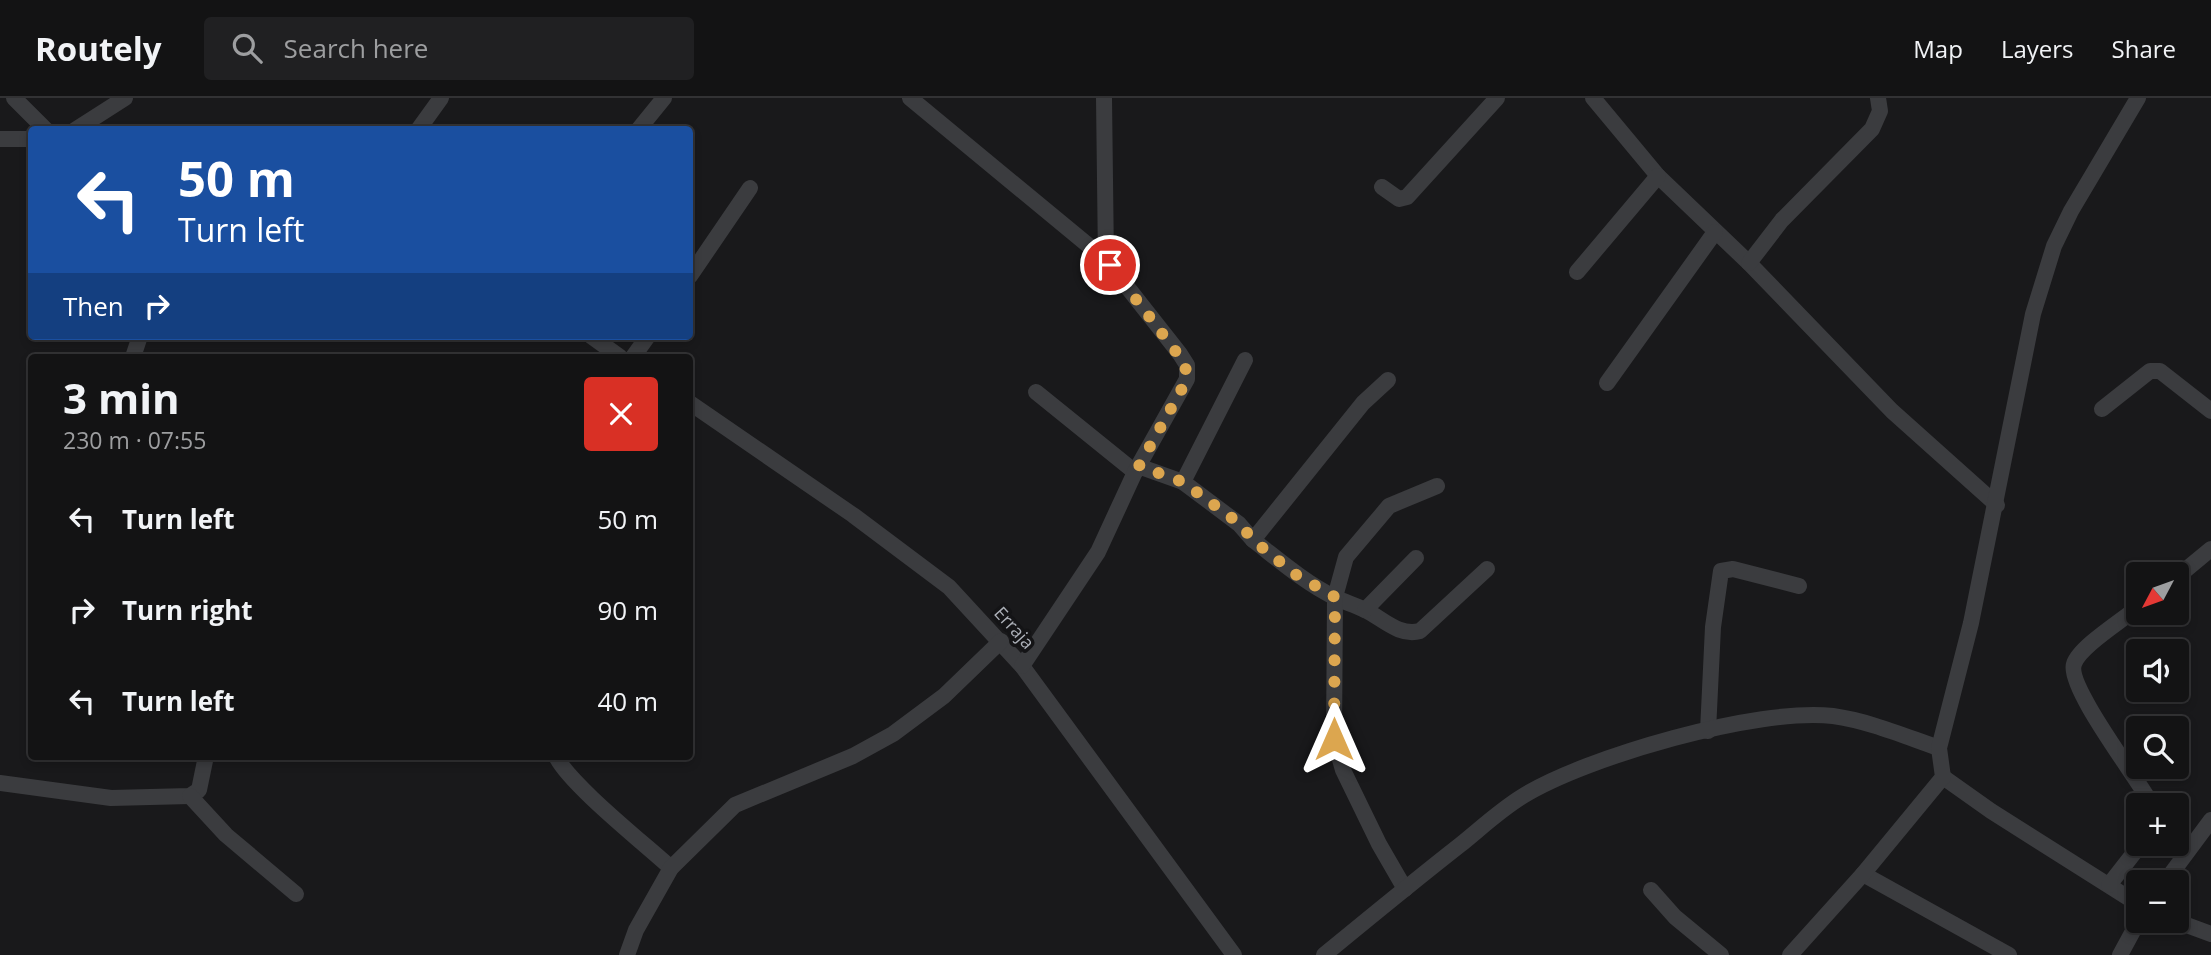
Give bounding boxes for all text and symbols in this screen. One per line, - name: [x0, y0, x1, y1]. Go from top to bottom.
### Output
- search box: [204, 17, 694, 80]
- text: Routely: [35, 26, 162, 71]
- icon: search: [228, 29, 266, 67]
- text: Search here: [284, 30, 428, 66]
- text: Map: [1913, 32, 1963, 65]
- text: Layers: [2001, 32, 2074, 65]
- text: Share: [2112, 32, 2176, 65]
- text: 50 m: [178, 145, 295, 211]
- icon: left: [63, 154, 154, 245]
- text: Turn left: [178, 208, 304, 251]
- pin: [1080, 235, 1140, 295]
- icon: arrive: [1091, 246, 1129, 284]
- icon: right: [138, 287, 176, 325]
- text: Then: [63, 288, 124, 324]
- text: 3 min: [63, 369, 180, 426]
- button: close: [584, 377, 658, 451]
- text: 230 m · 07:55: [63, 424, 206, 456]
- icon: left: [63, 500, 101, 538]
- text: Turn left: [122, 501, 234, 537]
- text: 50 m: [597, 501, 658, 537]
- north arrow: [2126, 562, 2189, 625]
- map controls: [2126, 562, 2189, 933]
- icon: right: [63, 591, 101, 629]
- text: Turn right: [122, 592, 253, 628]
- text: 90 m: [597, 592, 658, 628]
- street label: Erraja: [989, 601, 1040, 654]
- button: sound: [2126, 639, 2189, 702]
- icon: left: [63, 682, 101, 720]
- text: Turn left: [122, 683, 234, 719]
- text: 40 m: [597, 683, 658, 719]
- position arrow: [1297, 702, 1371, 776]
- button: search: [2126, 716, 2189, 779]
- button: +: [2126, 793, 2189, 856]
- button: −: [2126, 870, 2189, 933]

